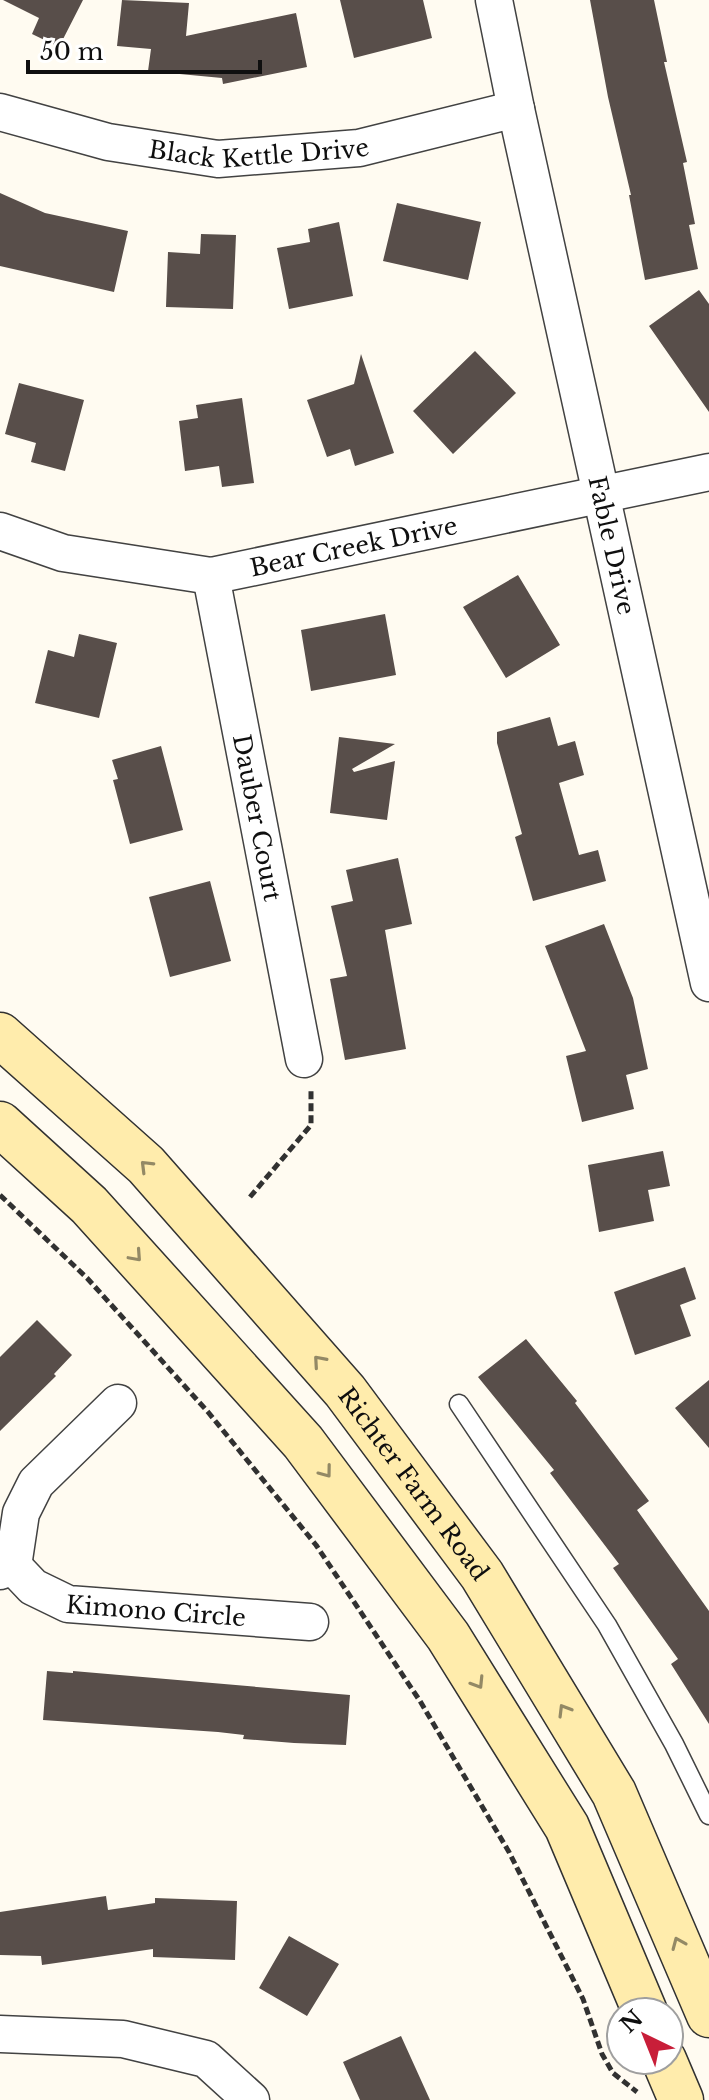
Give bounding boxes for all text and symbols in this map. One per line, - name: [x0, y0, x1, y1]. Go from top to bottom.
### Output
- scale bar: [28, 24, 260, 74]
- text: 50 m: [40, 37, 104, 66]
- street label: Black Kettle Drive: [147, 132, 372, 174]
- street label: Fable Drive: [583, 473, 642, 617]
- street label: Bear Creek Drive: [247, 510, 460, 582]
- street label: Dauber Court: [227, 732, 288, 903]
- one-way arrow: [141, 1161, 156, 1175]
- one-way arrow: [126, 1247, 141, 1262]
- one-way arrow: [314, 1355, 329, 1370]
- street label: Richter Farm Road: [333, 1381, 495, 1586]
- one-way arrow: [317, 1463, 331, 1478]
- street label: Kimono Circle: [65, 1589, 247, 1632]
- one-way arrow: [468, 1674, 484, 1689]
- one-way arrow: [559, 1705, 574, 1719]
- one-way arrow: [672, 1937, 688, 1952]
- north arrow: [605, 1996, 685, 2076]
- text: N: [615, 2005, 649, 2039]

